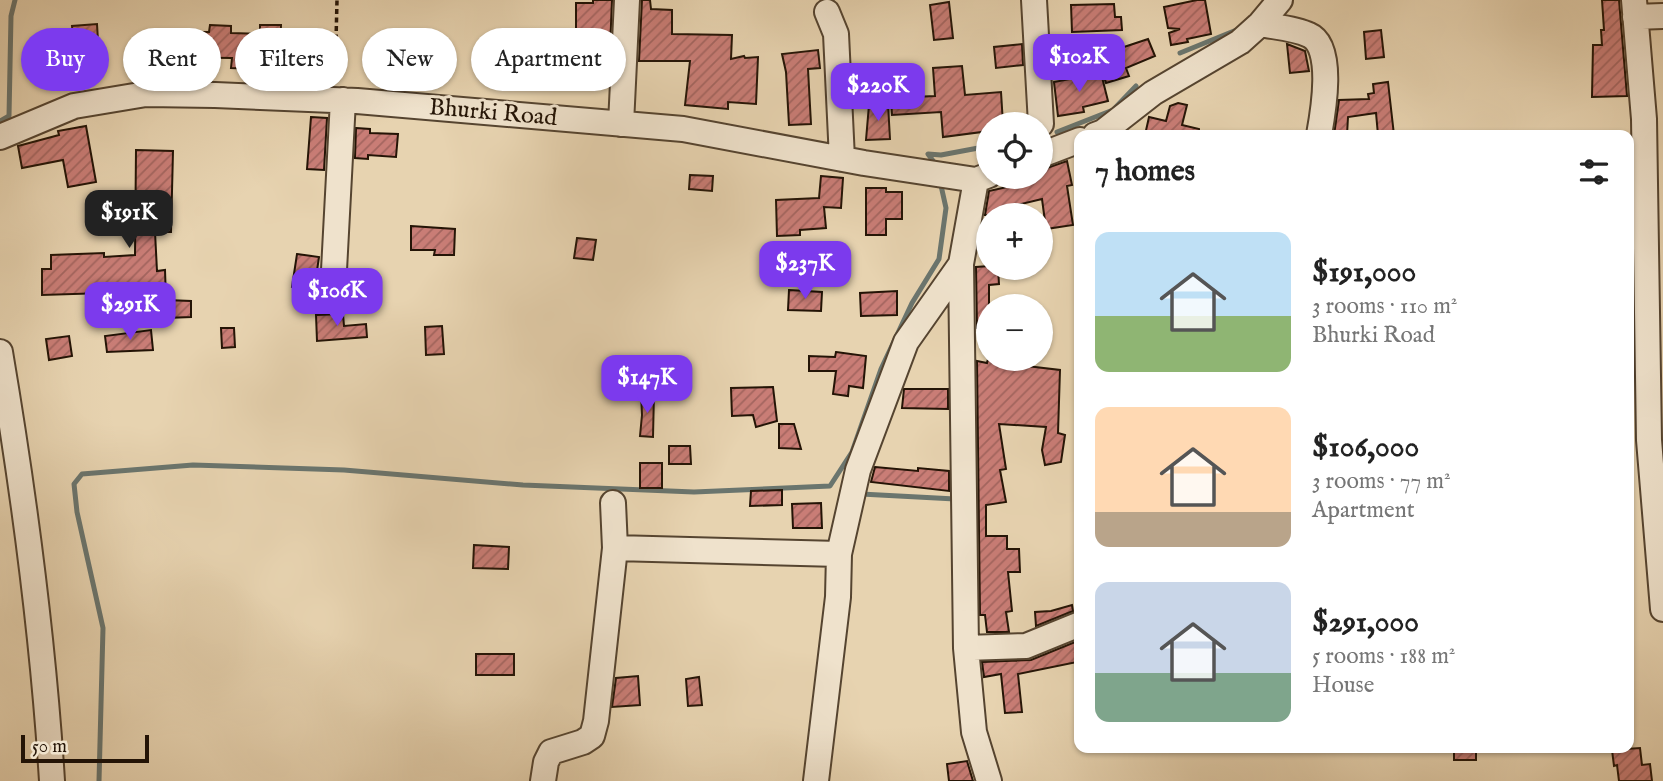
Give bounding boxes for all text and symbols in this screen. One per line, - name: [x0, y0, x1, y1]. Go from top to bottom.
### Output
- chip: Buy: [21, 28, 109, 91]
- chip: Rent: [123, 28, 221, 91]
- chip: Filters: [235, 28, 348, 91]
- chip: New: [362, 28, 457, 91]
- chip: Apartment: [471, 28, 626, 91]
- pin: $102K: [1030, 34, 1128, 94]
- text: $102K: [1049, 42, 1109, 71]
- pin: $220K: [829, 64, 927, 123]
- text: $220K: [847, 71, 909, 100]
- street label: Bhurki Road: [428, 92, 559, 134]
- map controls: [976, 112, 1053, 371]
- button: locate: [976, 112, 1053, 189]
- text: 7 homes: [1095, 153, 1195, 191]
- icon: filters: [1575, 153, 1613, 191]
- pin: $191K: [80, 190, 178, 250]
- text: $191K: [101, 198, 157, 227]
- button: +: [976, 203, 1053, 280]
- pin: $237K: [756, 242, 854, 301]
- text: $237K: [775, 249, 835, 278]
- text: $191,000: [1312, 254, 1416, 292]
- icon: home: [1151, 260, 1235, 344]
- pin: $106K: [288, 268, 386, 328]
- text: $106K: [308, 276, 366, 305]
- pin: $291K: [81, 282, 179, 342]
- text: $291K: [101, 290, 159, 319]
- text: 3 rooms · 110 m²: [1312, 292, 1457, 321]
- button: −: [976, 294, 1053, 371]
- text: Bhurki Road: [1312, 321, 1435, 350]
- pin: $147K: [598, 356, 696, 415]
- text: $147K: [617, 363, 677, 392]
- text: $106,000: [1312, 429, 1419, 467]
- icon: home: [1151, 435, 1235, 519]
- text: 3 rooms · 77 m²: [1312, 467, 1451, 496]
- text: Apartment: [1312, 496, 1415, 525]
- text: $291,000: [1312, 604, 1419, 642]
- icon: home: [1151, 610, 1235, 694]
- text: 5 rooms · 188 m²: [1312, 642, 1455, 671]
- text: House: [1312, 671, 1374, 700]
- scale bar: [21, 732, 149, 764]
- text: 50 m: [32, 735, 67, 759]

